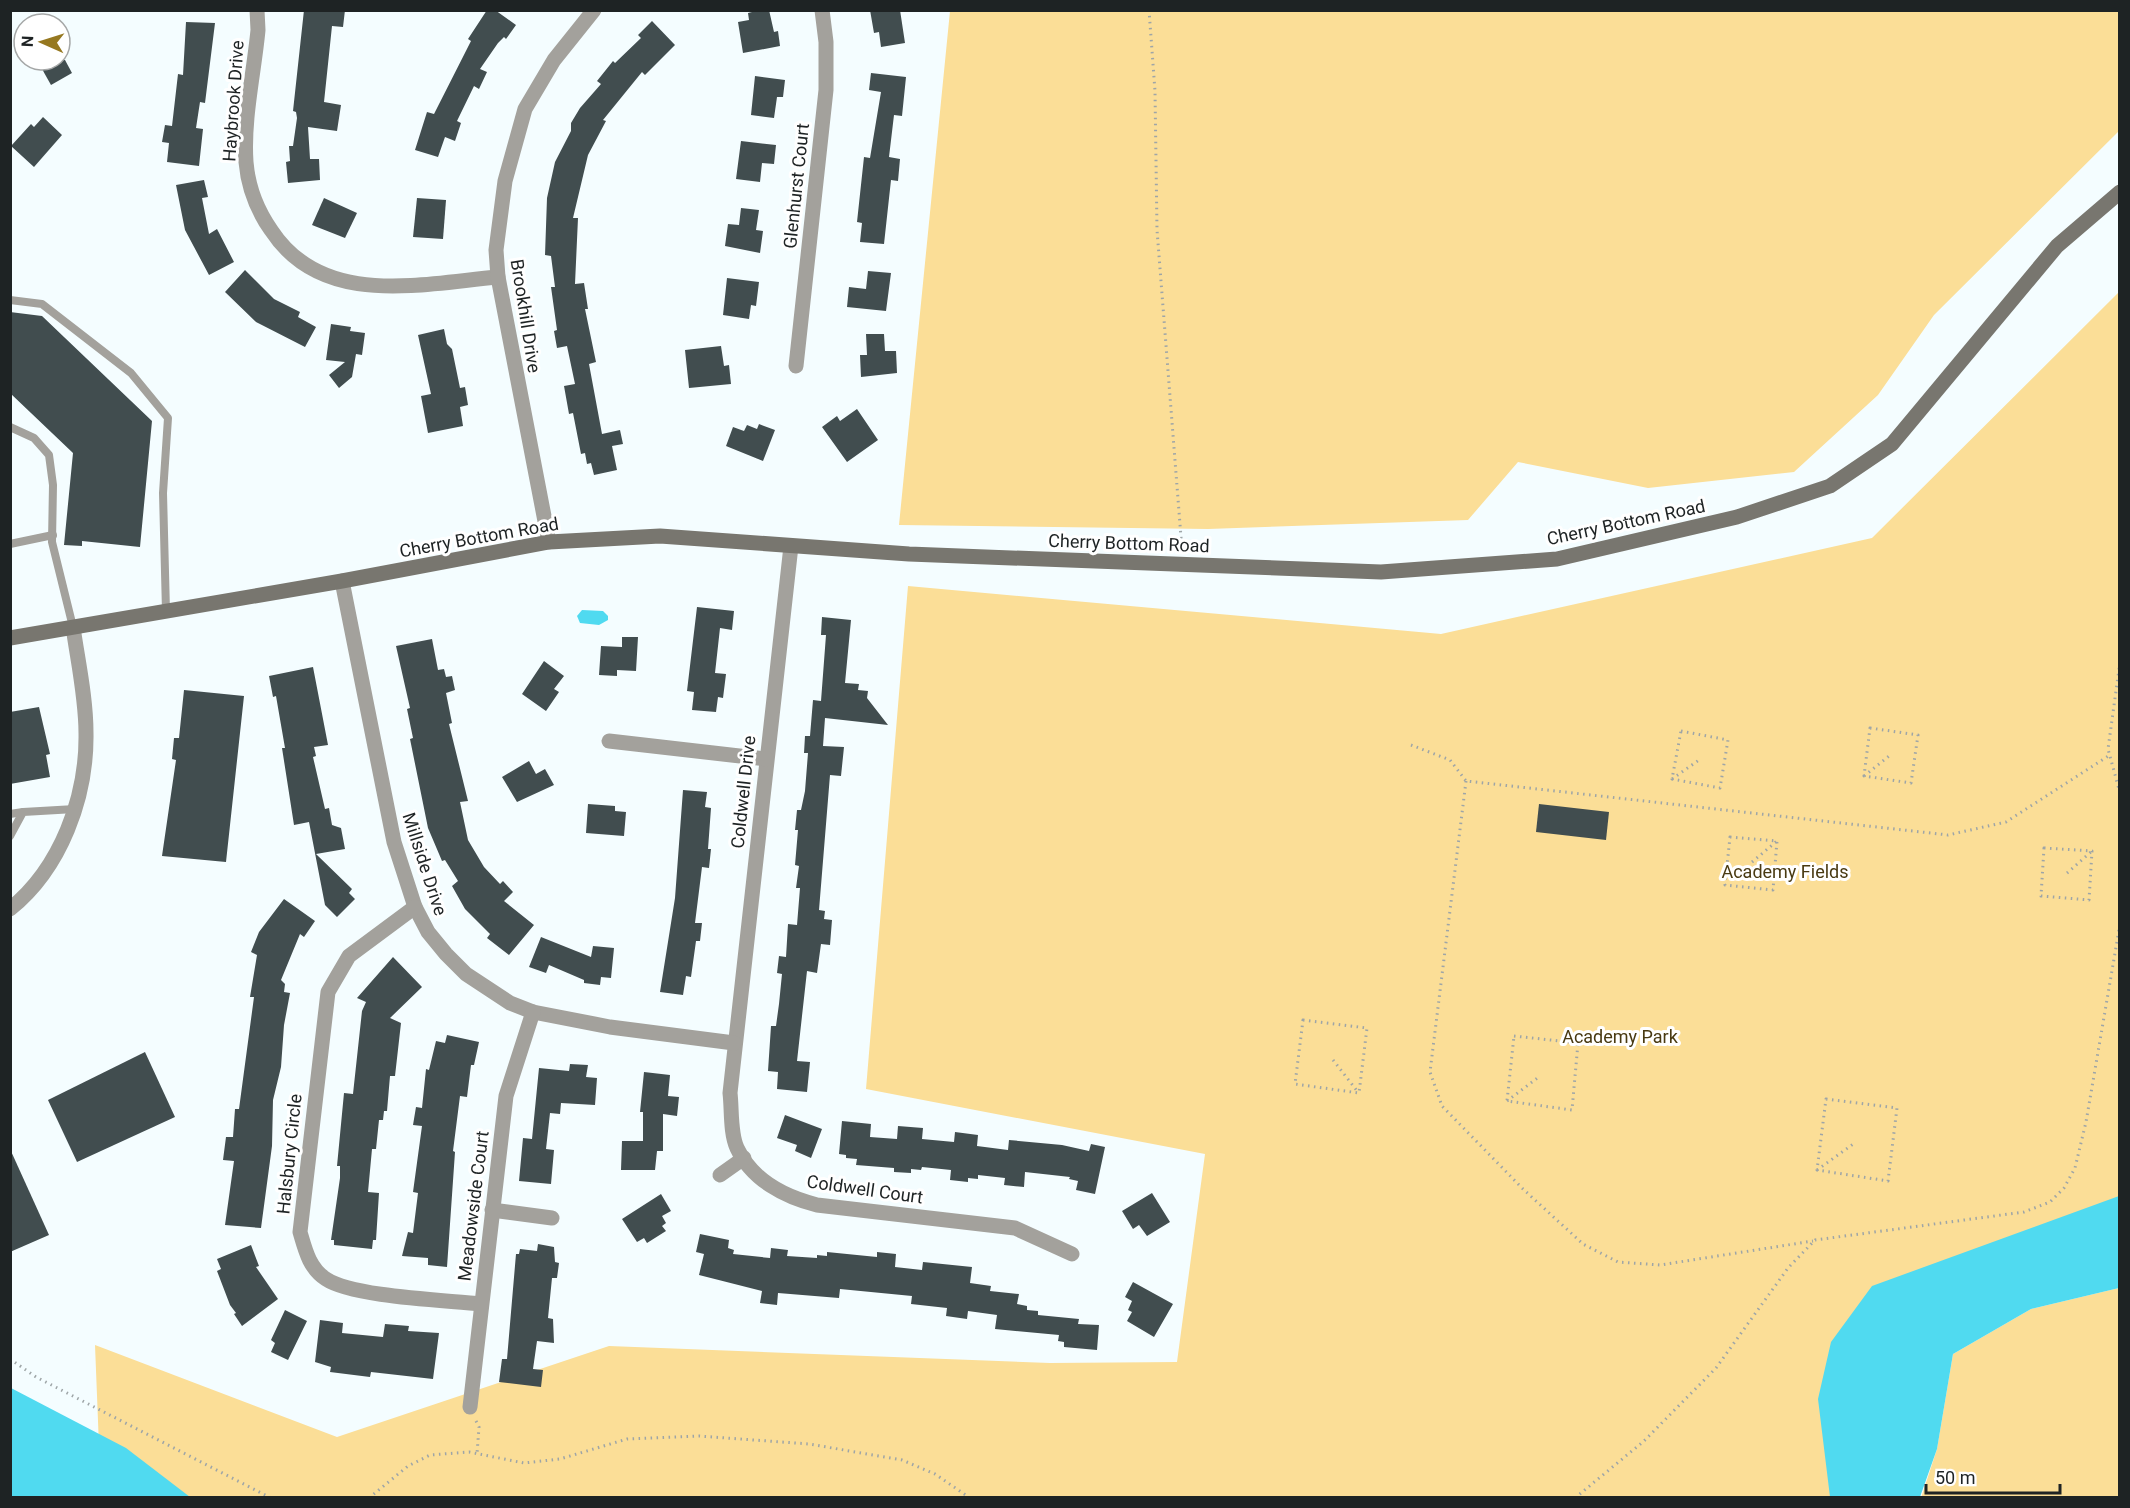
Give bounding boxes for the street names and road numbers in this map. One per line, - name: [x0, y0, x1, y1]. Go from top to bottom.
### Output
- street label: Haybrook Drive: [218, 40, 248, 162]
- street label: Glenhurst Court: [779, 122, 813, 250]
- street label: Brookhill Drive: [507, 258, 545, 374]
- street label: Cherry Bottom Road: [1545, 495, 1707, 549]
- street label: Cherry Bottom Road: [398, 513, 560, 561]
- street label: Cherry Bottom Road: [1048, 530, 1210, 556]
- street label: Coldwell Drive: [727, 735, 759, 849]
- street label: Millside Drive: [398, 810, 452, 918]
- street label: Halsbury Circle: [272, 1093, 306, 1215]
- street label: Meadowside Court: [453, 1130, 493, 1282]
- street label: Coldwell Court: [806, 1170, 925, 1208]

